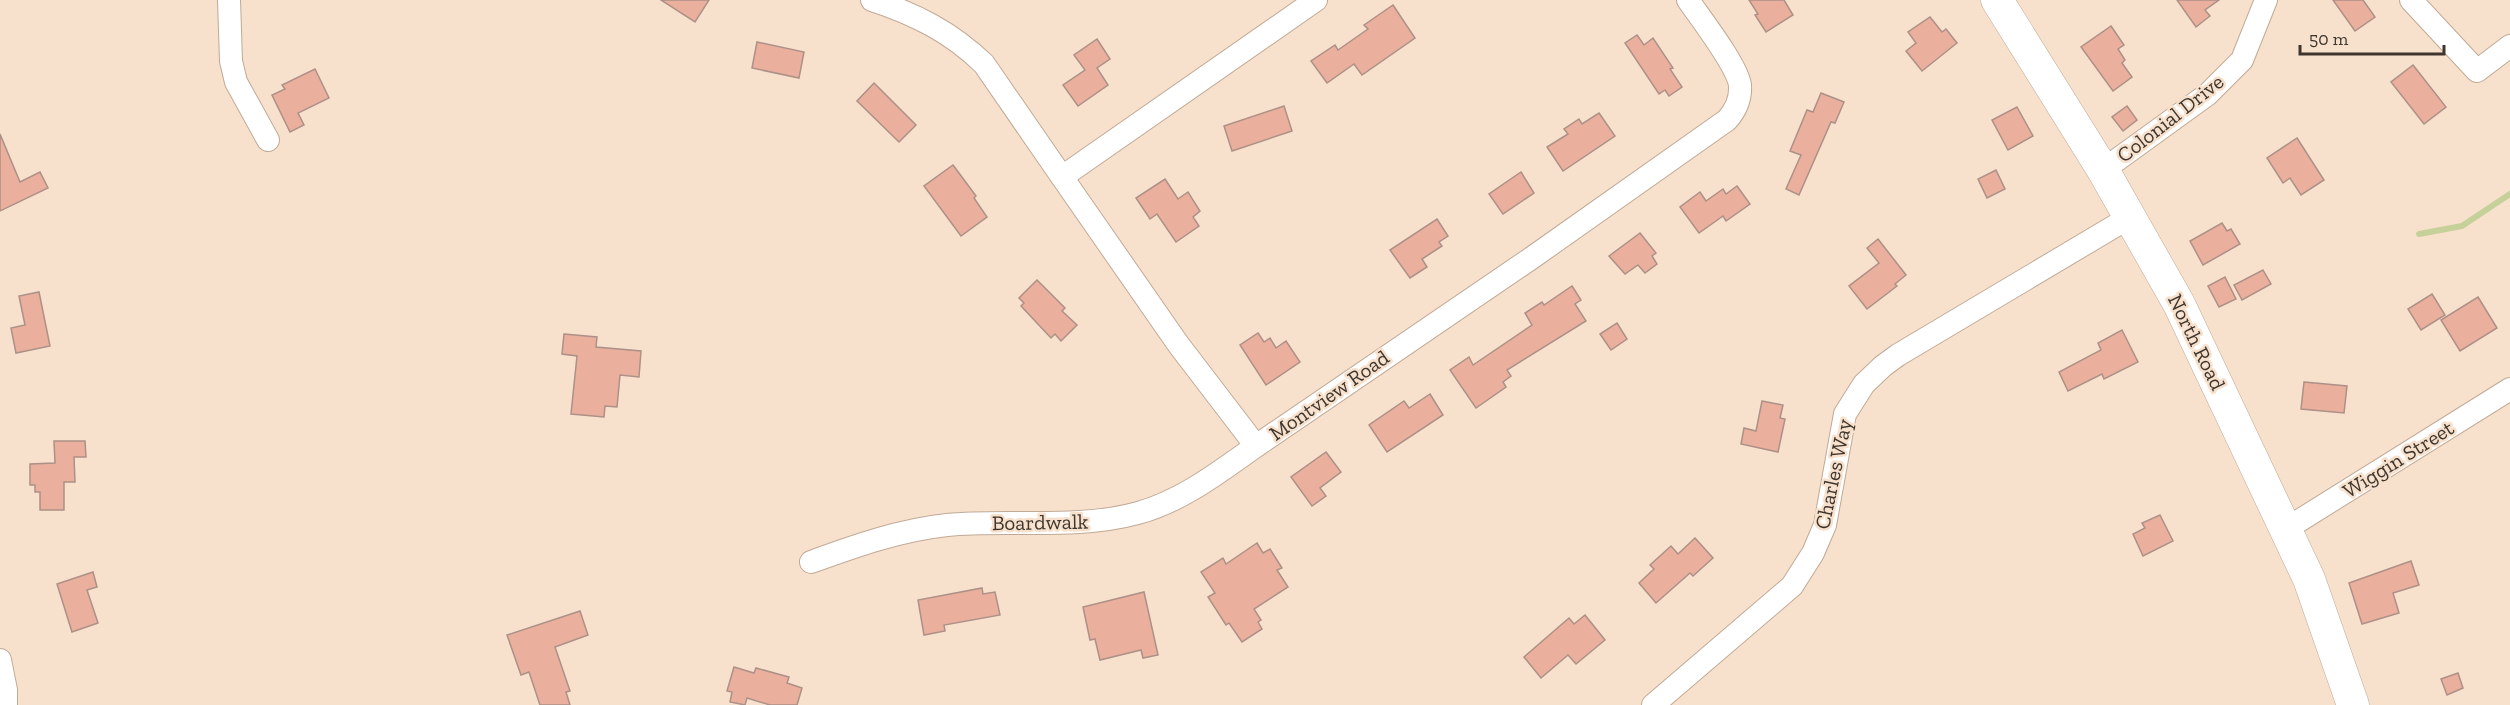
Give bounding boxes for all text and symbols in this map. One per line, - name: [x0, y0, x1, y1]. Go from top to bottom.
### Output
- scale bar: [2300, 18, 2444, 56]
- text: 50 m: [2309, 28, 2349, 50]
- street label: Colonial Drive: [2112, 69, 2228, 167]
- street label: North Road: [2163, 290, 2231, 395]
- street label: Montview Road: [1264, 344, 1394, 446]
- street label: Wiggin Street: [2338, 415, 2458, 503]
- street label: Charles Way: [1809, 416, 1857, 531]
- street label: Boardwalk: [992, 509, 1089, 535]

